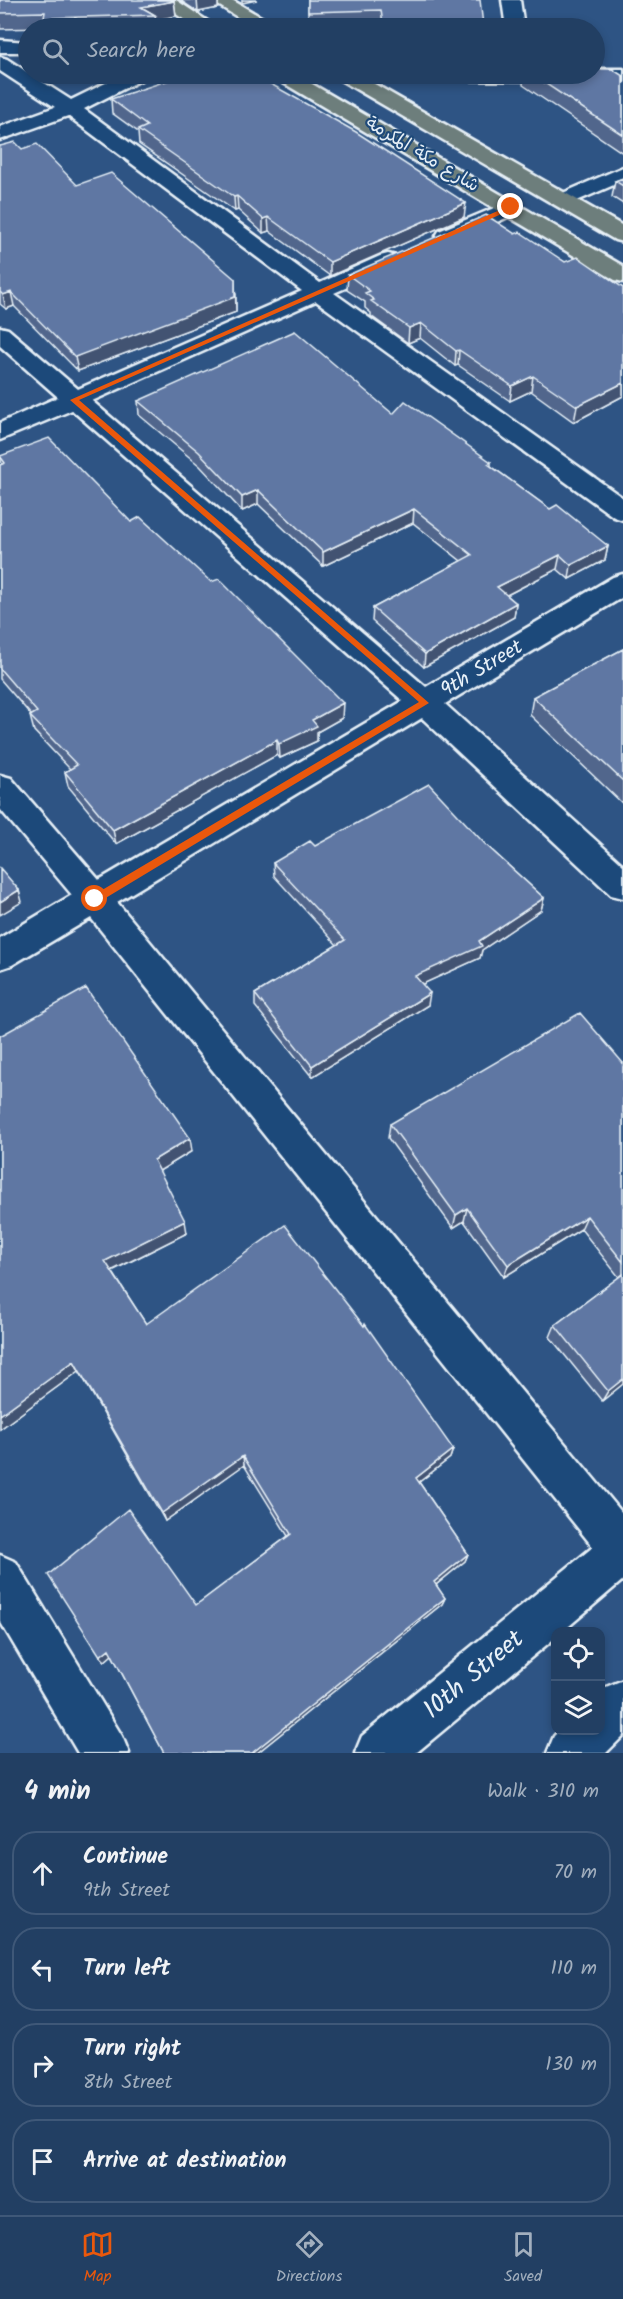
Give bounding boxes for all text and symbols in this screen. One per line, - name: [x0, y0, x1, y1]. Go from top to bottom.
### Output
- search box: [18, 18, 605, 84]
- text: Search here: [87, 34, 195, 69]
- icon: search: [39, 35, 72, 68]
- street label: شارع مكة المكرمة: [359, 109, 485, 201]
- route end: [497, 193, 523, 219]
- street label: 9th Street: [434, 631, 530, 707]
- route start: [81, 885, 107, 911]
- street label: 10th Street: [414, 1619, 535, 1730]
- map controls: [551, 1627, 605, 1735]
- button: locate: [551, 1627, 605, 1681]
- button: layers: [551, 1681, 605, 1735]
- text: 4 min: [24, 1771, 91, 1813]
- text: Walk · 310 m: [487, 1776, 599, 1808]
- text: Continue: [83, 1840, 168, 1875]
- icon: ahead: [26, 1857, 59, 1890]
- text: 70 m: [554, 1857, 597, 1889]
- text: 9th Street: [83, 1875, 170, 1907]
- text: Turn left: [83, 1952, 170, 1987]
- icon: left: [26, 1953, 59, 1986]
- text: 110 m: [551, 1953, 597, 1985]
- text: Turn right: [83, 2032, 181, 2067]
- icon: right: [26, 2049, 59, 2082]
- text: 130 m: [545, 2049, 597, 2081]
- text: 8th Street: [83, 2067, 172, 2099]
- text: Arrive at destination: [83, 2144, 286, 2179]
- icon: arrive: [26, 2145, 59, 2178]
- tab: Map: [81, 2228, 114, 2289]
- tab: Directions: [276, 2228, 342, 2289]
- tab: Saved: [504, 2228, 542, 2289]

